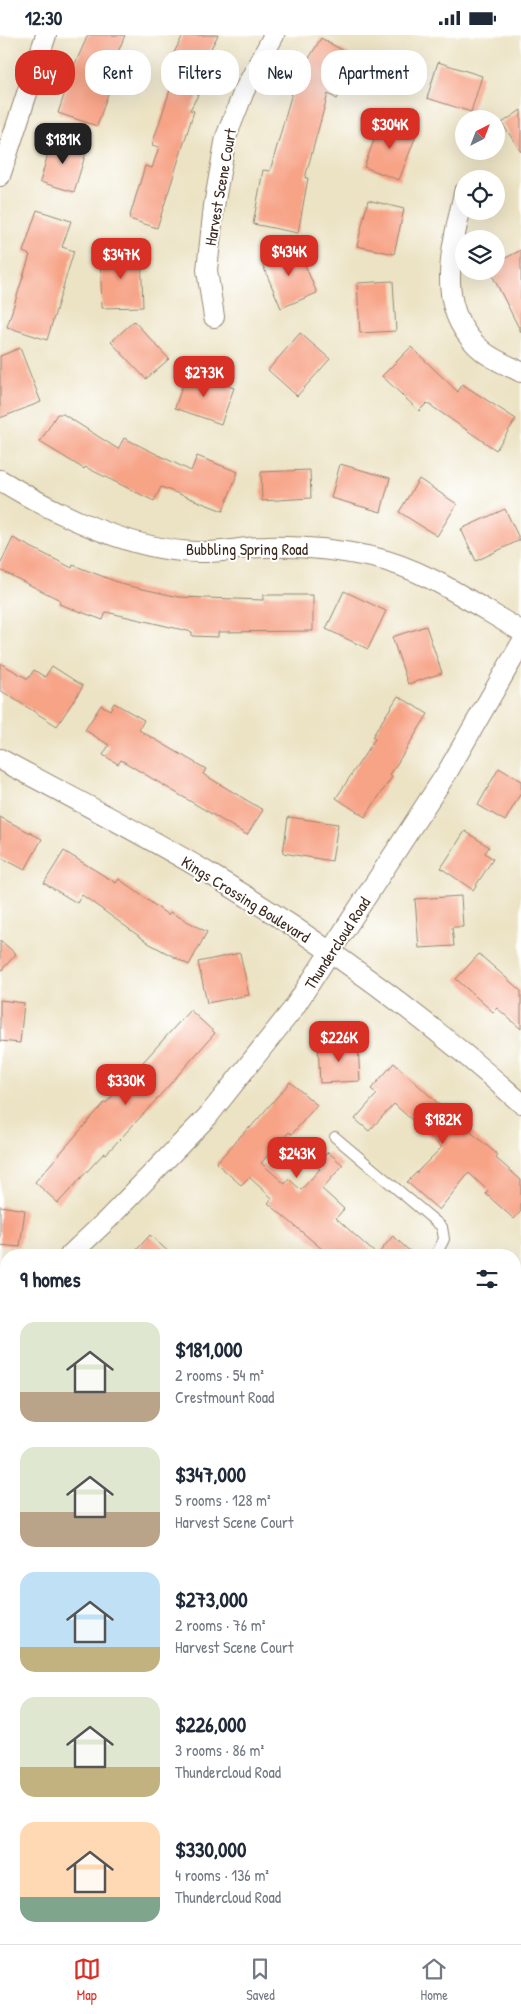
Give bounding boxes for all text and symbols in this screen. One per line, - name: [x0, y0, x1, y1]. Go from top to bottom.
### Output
- text: 12:30: [25, 5, 62, 31]
- chip: Buy: [15, 50, 75, 95]
- chip: Rent: [85, 50, 151, 95]
- chip: Filters: [161, 50, 239, 95]
- chip: New: [249, 50, 311, 95]
- chip: Apartment: [321, 50, 427, 95]
- pin: $304K: [355, 107, 425, 150]
- north arrow: [455, 110, 505, 160]
- map controls: [455, 110, 505, 280]
- text: $304K: [372, 113, 408, 135]
- pin: $181K: [28, 123, 98, 165]
- street label: Harvest Scene Court: [199, 126, 241, 247]
- text: $181K: [45, 128, 81, 150]
- button: locate: [455, 170, 505, 220]
- button: layers: [455, 230, 505, 280]
- pin: $434K: [254, 235, 324, 277]
- pin: $347K: [86, 237, 156, 280]
- text: $434K: [271, 240, 307, 262]
- text: $347K: [102, 243, 140, 265]
- pin: $273K: [169, 355, 239, 398]
- text: $273K: [184, 361, 224, 383]
- street label: Bubbling Spring Road: [186, 538, 308, 560]
- street label: Kings Crossing Boulevard: [177, 850, 315, 948]
- street label: Thundercloud Road: [299, 893, 375, 993]
- pin: $226K: [304, 1021, 374, 1063]
- text: $226K: [320, 1026, 358, 1048]
- pin: $330K: [91, 1063, 161, 1106]
- text: $330K: [107, 1069, 145, 1091]
- pin: $182K: [408, 1103, 478, 1145]
- text: $182K: [425, 1108, 461, 1130]
- pin: $243K: [262, 1137, 332, 1179]
- text: $243K: [278, 1142, 316, 1164]
- text: 9 homes: [20, 1265, 81, 1294]
- icon: filters: [473, 1265, 501, 1293]
- text: $181,000: [175, 1335, 242, 1364]
- icon: home: [60, 1342, 120, 1402]
- text: 2 rooms · 54 m²: [175, 1364, 264, 1386]
- text: Crestmount Road: [175, 1386, 274, 1408]
- text: $347,000: [175, 1460, 246, 1489]
- icon: home: [60, 1467, 120, 1527]
- text: 5 rooms · 128 m²: [175, 1489, 271, 1511]
- text: Harvest Scene Court: [175, 1511, 294, 1533]
- text: $273,000: [175, 1585, 248, 1614]
- icon: home: [60, 1592, 120, 1652]
- text: 2 rooms · 76 m²: [175, 1614, 265, 1636]
- text: Harvest Scene Court: [175, 1636, 294, 1658]
- text: $226,000: [175, 1710, 246, 1739]
- icon: home: [60, 1717, 120, 1777]
- text: 3 rooms · 86 m²: [175, 1739, 264, 1761]
- text: Thundercloud Road: [175, 1761, 281, 1783]
- text: $330,000: [175, 1835, 246, 1864]
- icon: home: [60, 1842, 120, 1902]
- text: 4 rooms · 136 m²: [175, 1864, 269, 1886]
- text: Thundercloud Road: [175, 1886, 281, 1908]
- tab: Map: [73, 1955, 101, 2004]
- tab: Saved: [246, 1955, 275, 2004]
- tab: Home: [420, 1955, 448, 2004]

